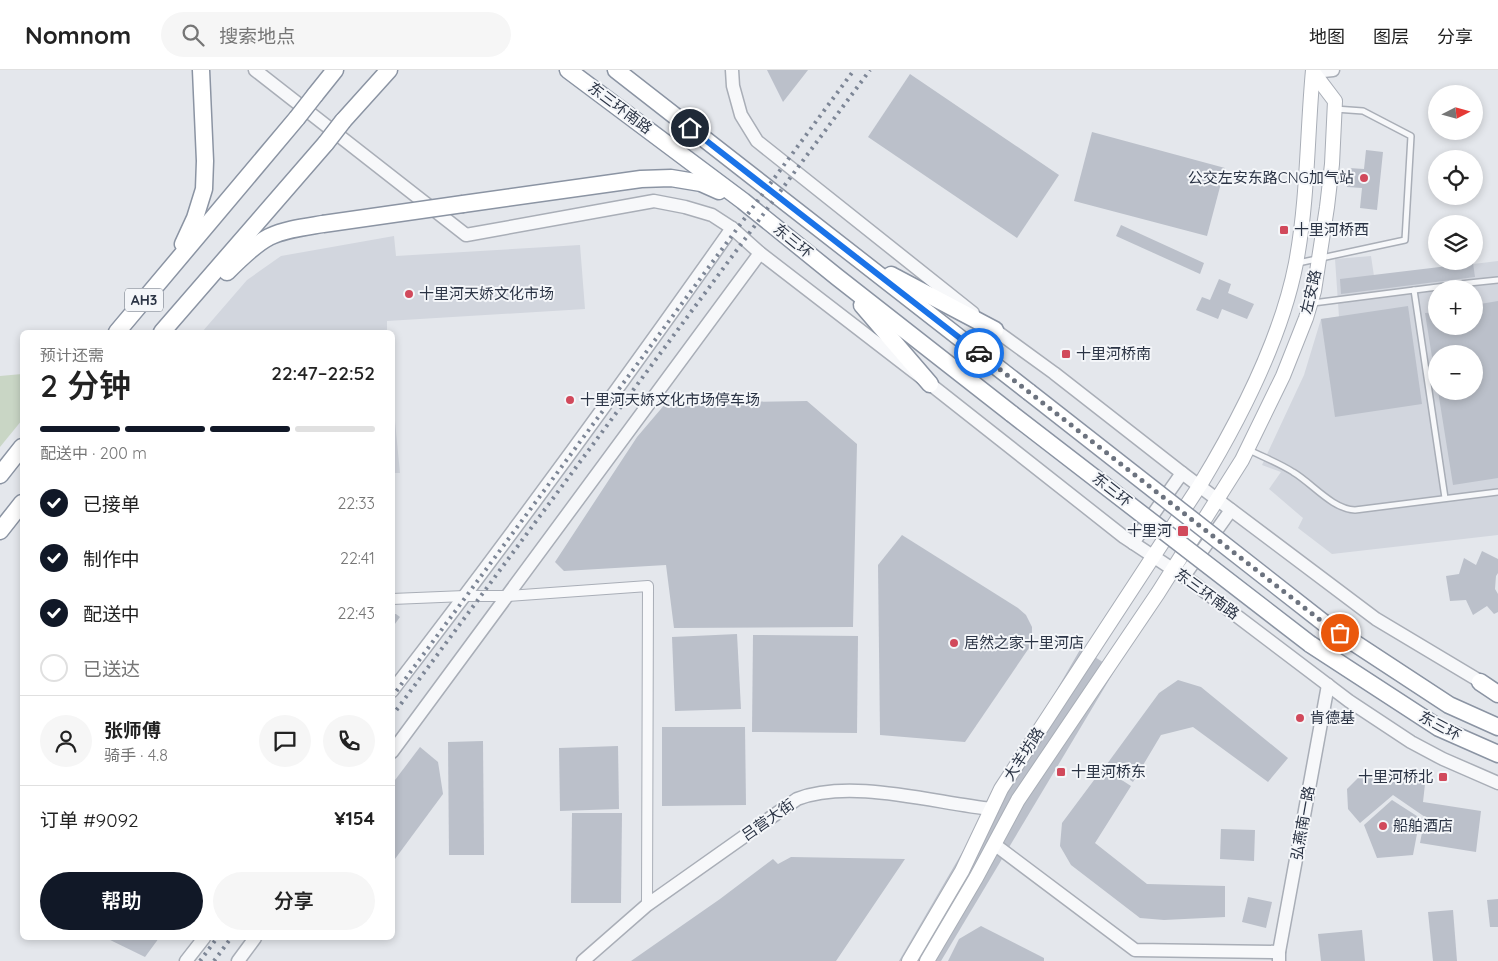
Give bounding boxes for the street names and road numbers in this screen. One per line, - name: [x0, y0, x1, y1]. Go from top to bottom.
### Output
- street label: 东三环南路: [585, 77, 656, 138]
- street label: 东三环: [770, 219, 817, 262]
- street label: 左安路: [1296, 268, 1325, 316]
- road number: AH3: [125, 288, 163, 312]
- street label: 东三环: [1089, 468, 1136, 511]
- street label: 东三环南路: [1171, 564, 1243, 623]
- street label: 东三环: [1416, 707, 1465, 745]
- street label: 大羊坊路: [999, 723, 1048, 784]
- street label: 弘燕南一路: [1287, 784, 1318, 862]
- street label: 吕营大街: [738, 795, 798, 845]

